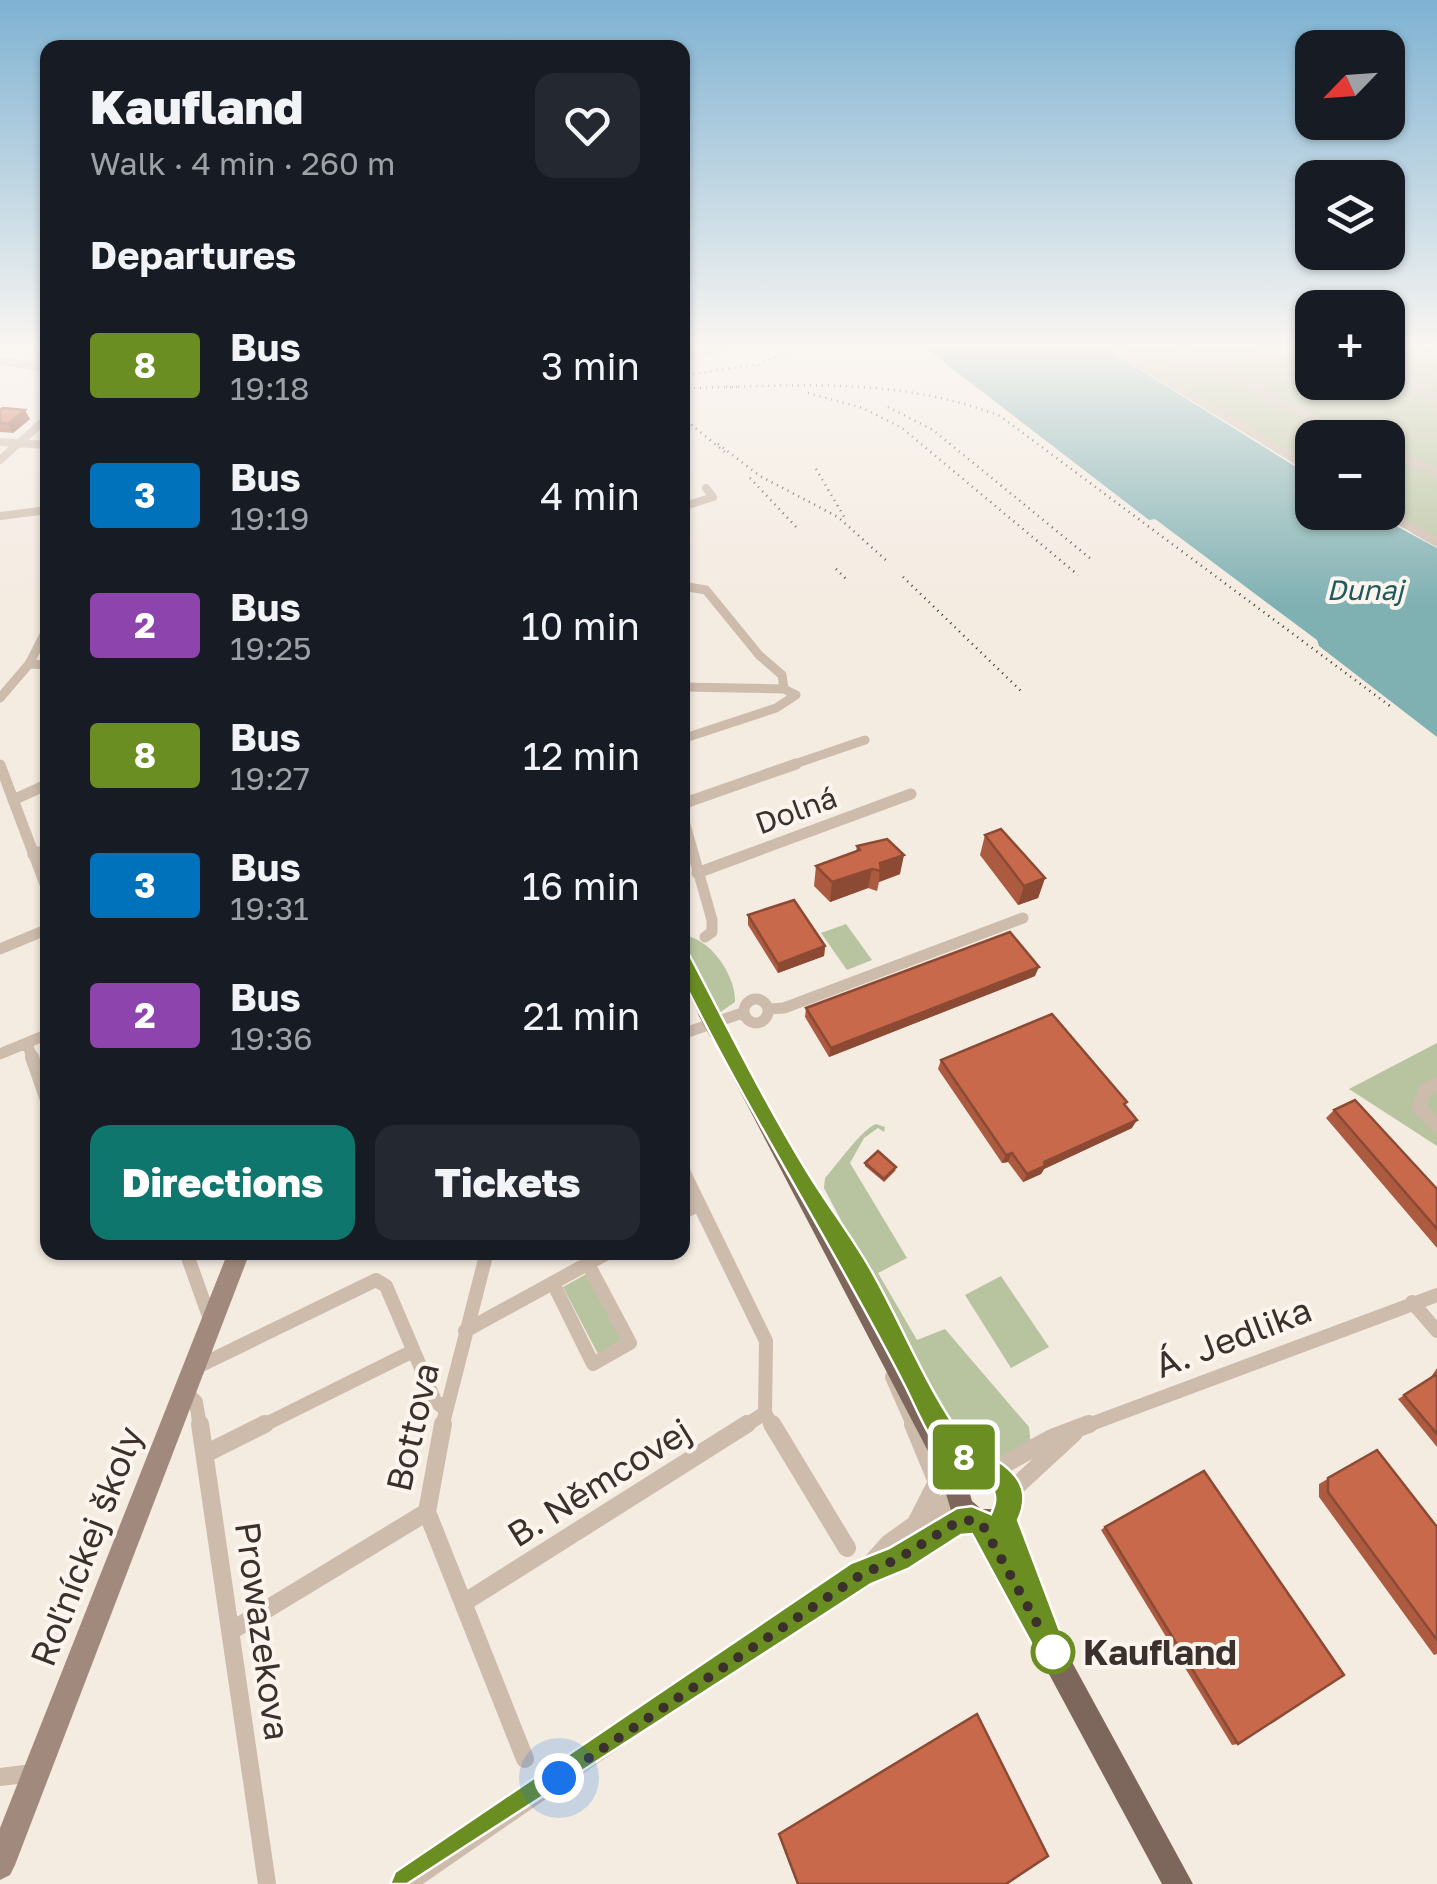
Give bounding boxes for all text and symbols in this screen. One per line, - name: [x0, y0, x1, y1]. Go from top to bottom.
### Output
- north arrow: [1295, 30, 1405, 140]
- map controls: [1295, 30, 1405, 530]
- button: heart: [535, 73, 640, 178]
- text: Kaufland: [90, 77, 303, 135]
- text: Walk · 4 min · 260 m: [90, 144, 395, 182]
- button: layers: [1295, 160, 1405, 270]
- text: Departures: [90, 232, 296, 277]
- button: +: [1295, 290, 1405, 400]
- text: Bus: [230, 324, 301, 369]
- text: 3 min: [541, 343, 640, 388]
- text: 8: [134, 344, 156, 386]
- text: 19:18: [230, 369, 310, 407]
- button: −: [1295, 420, 1405, 530]
- text: Bus: [230, 454, 301, 499]
- text: 4 min: [540, 473, 640, 518]
- text: 3: [134, 474, 156, 516]
- text: 19:19: [230, 499, 309, 537]
- water label: Dunaj: [1326, 573, 1407, 606]
- text: Bus: [230, 584, 301, 629]
- text: 10 min: [521, 603, 640, 648]
- text: 2: [134, 604, 156, 646]
- text: 19:25: [230, 629, 312, 667]
- text: Bus: [230, 714, 301, 759]
- text: 12 min: [523, 733, 640, 778]
- text: 8: [134, 734, 156, 776]
- text: 19:27: [230, 759, 310, 797]
- street label: Dolná: [750, 779, 842, 841]
- text: Bus: [230, 844, 301, 889]
- text: 16 min: [522, 863, 640, 908]
- text: 3: [134, 864, 156, 906]
- text: 19:31: [230, 889, 309, 927]
- text: Bus: [230, 974, 301, 1019]
- text: 21 min: [523, 993, 640, 1038]
- text: 2: [134, 994, 156, 1036]
- text: 19:36: [230, 1019, 313, 1057]
- button: Directions: [90, 1125, 355, 1240]
- button: Tickets: [375, 1125, 640, 1240]
- street label: Á. Jedlika: [1149, 1288, 1317, 1386]
- street label: Bottova: [377, 1359, 447, 1495]
- street label: B. Němcovej: [500, 1409, 698, 1555]
- street label: Roľníckej školy: [21, 1420, 151, 1672]
- line badge: 8: [932, 1424, 996, 1490]
- text: 8: [953, 1436, 975, 1478]
- street label: Prowazekova: [227, 1519, 299, 1743]
- marker: Kaufland: [1032, 1631, 1074, 1673]
- place label: Kaufland: [1083, 1631, 1237, 1673]
- your location: [534, 1753, 584, 1803]

